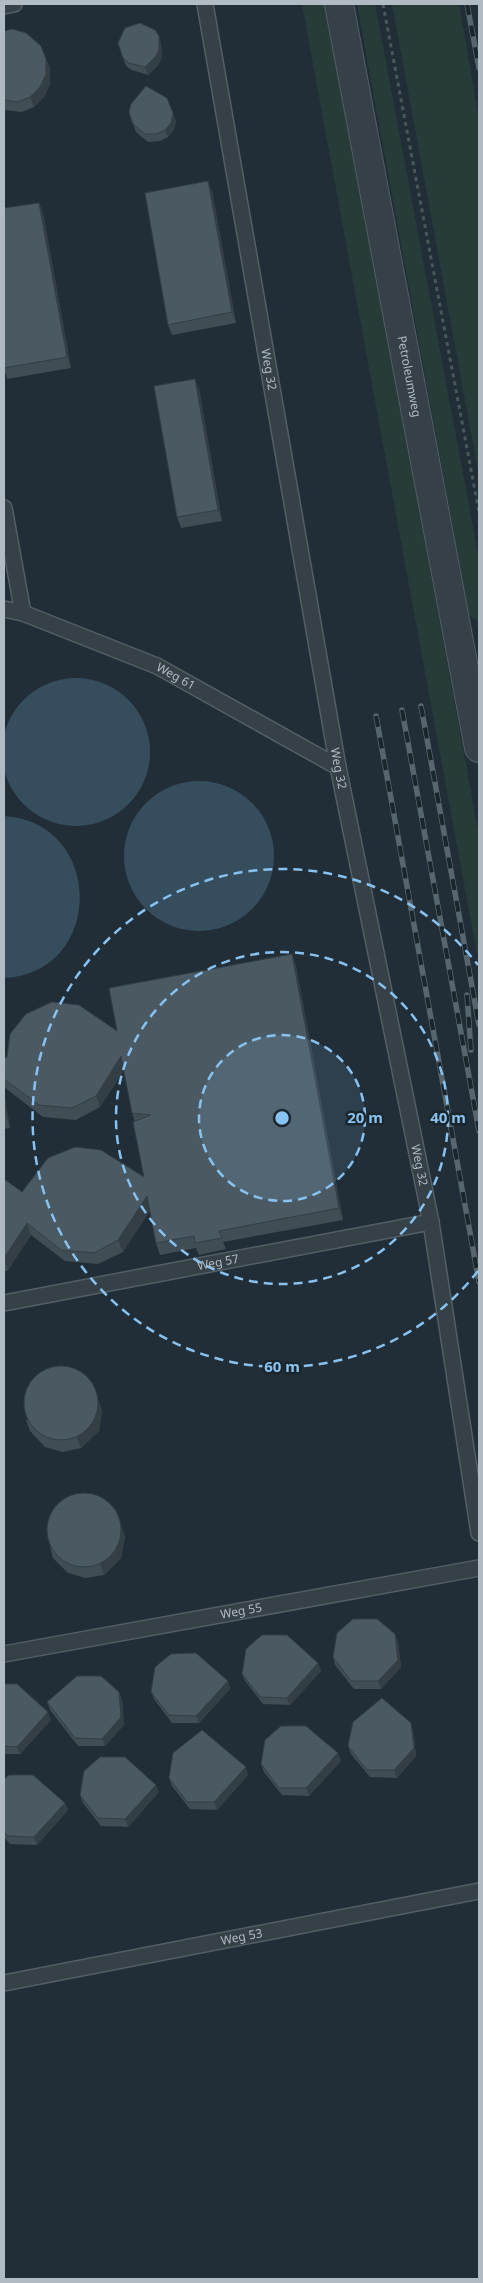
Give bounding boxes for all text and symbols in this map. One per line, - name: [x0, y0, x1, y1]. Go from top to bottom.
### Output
- street label: Petroleumweg: [394, 334, 426, 418]
- street label: Weg 32: [257, 347, 281, 392]
- street label: Weg 61: [154, 658, 198, 694]
- street label: Weg 32: [327, 746, 351, 791]
- text: 20 m: [347, 1107, 383, 1127]
- text: 40 m: [430, 1107, 466, 1127]
- centre of rings: [273, 1109, 291, 1127]
- street label: Weg 32: [407, 1143, 432, 1188]
- street label: Weg 57: [196, 1250, 240, 1274]
- text: 60 m: [264, 1356, 300, 1376]
- street label: Weg 55: [219, 1598, 263, 1623]
- street label: Weg 53: [219, 1924, 264, 1949]

